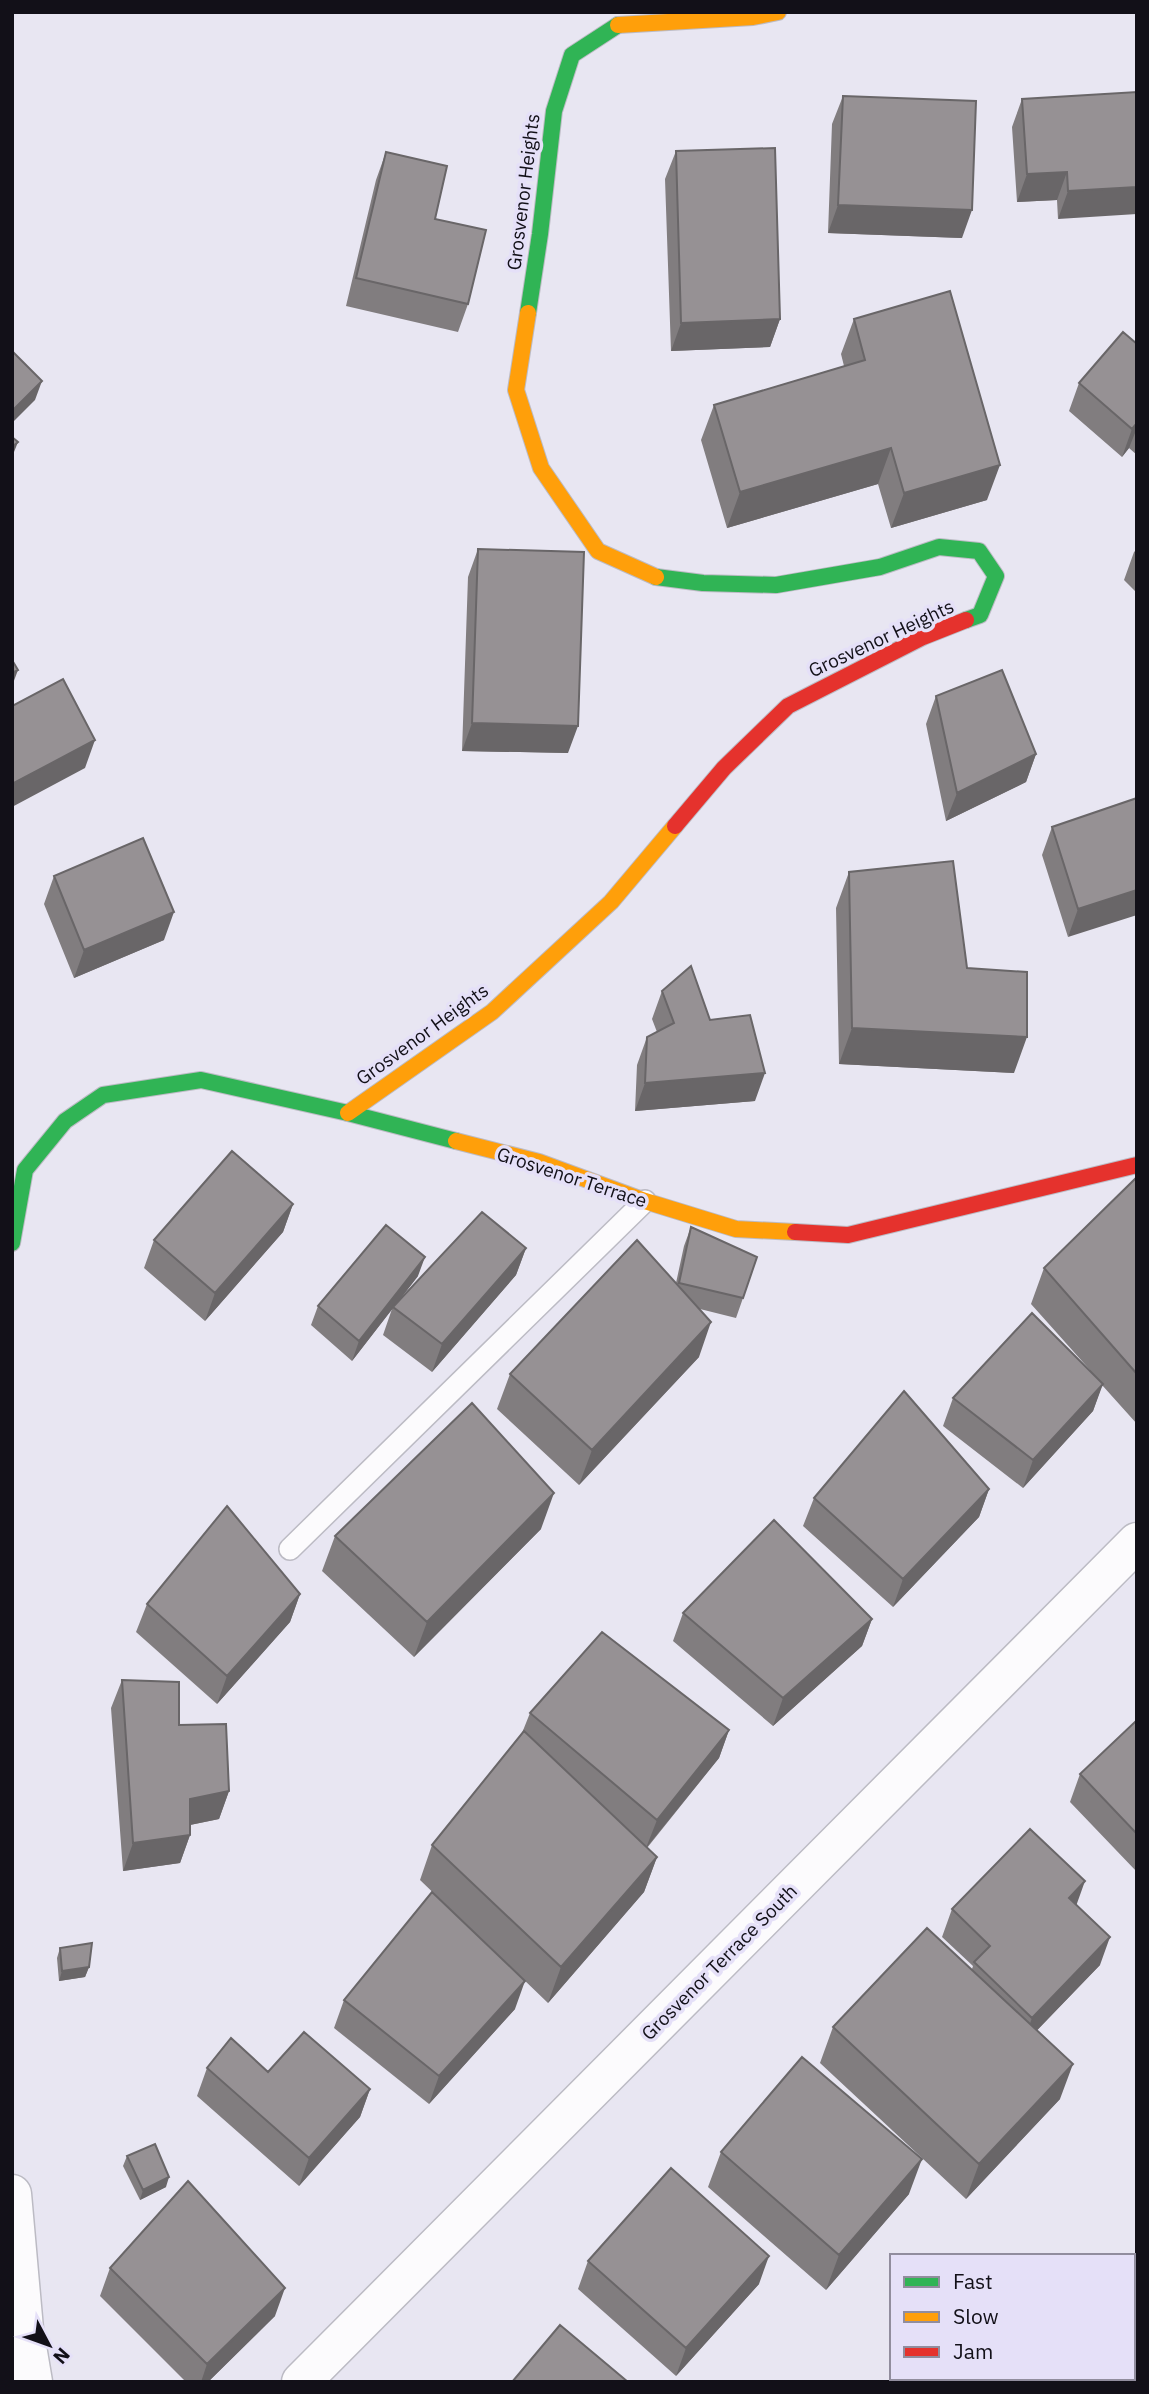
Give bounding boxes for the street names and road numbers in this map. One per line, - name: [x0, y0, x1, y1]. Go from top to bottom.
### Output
- street label: Grosvenor Heights: [501, 112, 545, 272]
- street label: Grosvenor Heights: [805, 594, 957, 682]
- street label: Grosvenor Heights: [351, 978, 493, 1090]
- street label: Grosvenor Terrace: [494, 1141, 650, 1213]
- street label: Grosvenor Terrace South: [636, 1879, 802, 2045]

